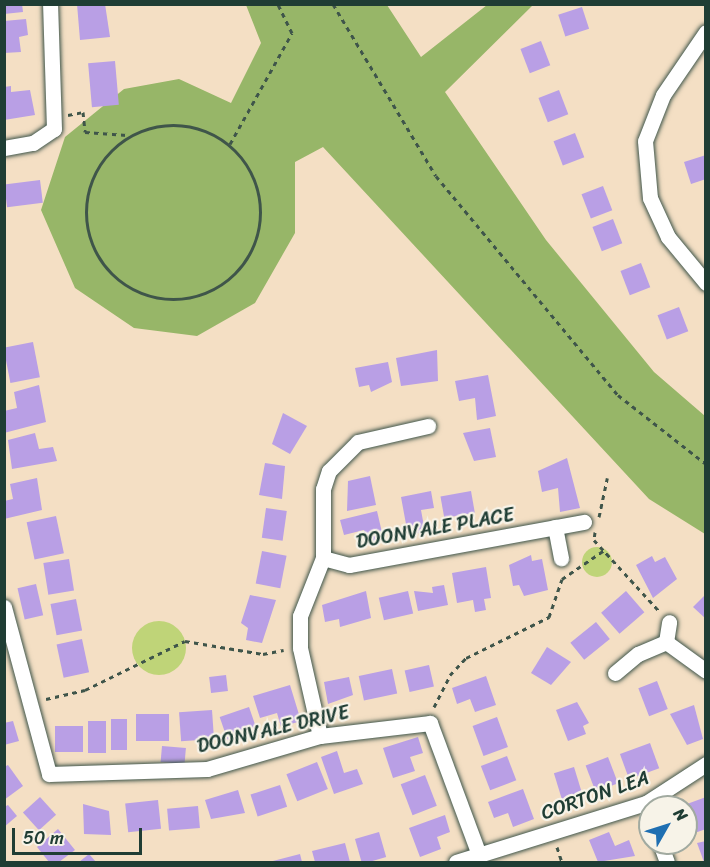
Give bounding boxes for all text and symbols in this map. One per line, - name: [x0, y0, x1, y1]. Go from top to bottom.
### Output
- street label: DOONVALE PLACE: [354, 502, 516, 554]
- street label: DOONVALE DRIVE: [194, 700, 352, 758]
- street label: CORTON LEA: [538, 765, 652, 825]
- north arrow: [638, 795, 698, 855]
- text: N: [666, 801, 696, 828]
- scale bar: [15, 816, 146, 854]
- text: 50 m: [23, 822, 64, 854]

